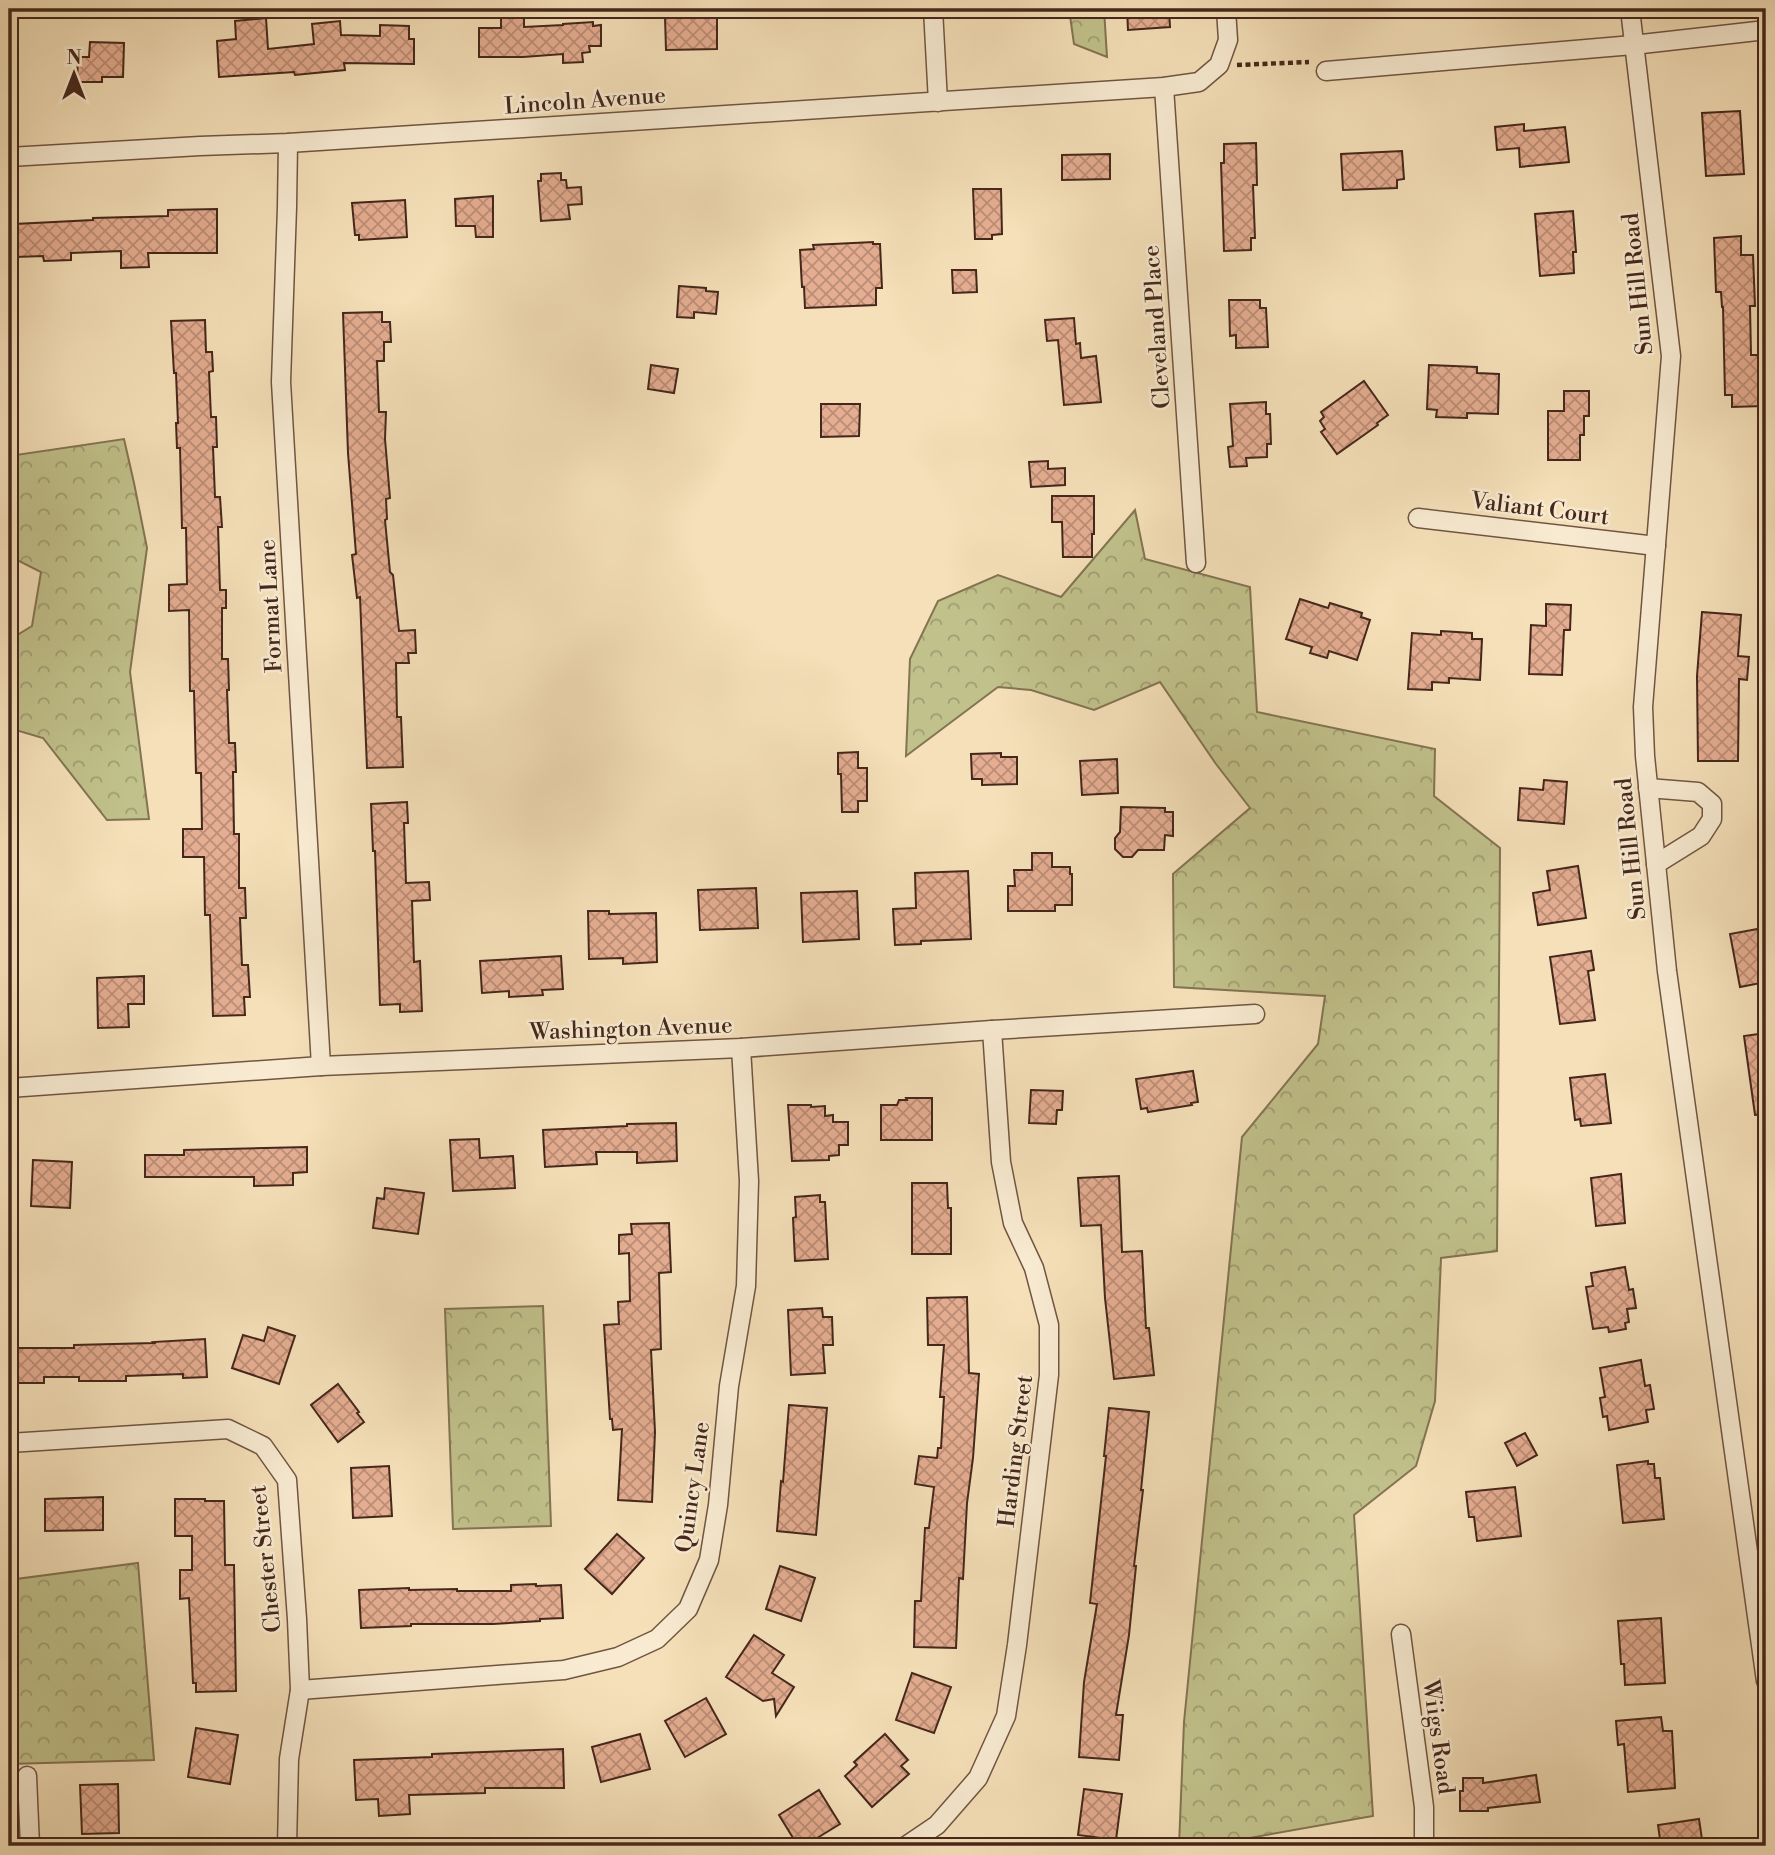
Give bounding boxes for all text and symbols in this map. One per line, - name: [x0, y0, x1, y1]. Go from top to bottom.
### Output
- north arrow: [38, 38, 108, 108]
- text: N: [66, 46, 82, 70]
- street label: Lincoln Avenue: [503, 81, 667, 121]
- street label: Sun Hill Road: [1617, 212, 1659, 356]
- street label: Cleveland Place: [1137, 244, 1177, 410]
- street label: Valiant Court: [1468, 486, 1611, 531]
- street label: Format Lane: [254, 538, 288, 673]
- street label: Sun Hill Road: [1610, 777, 1652, 921]
- street label: Washington Avenue: [528, 1011, 733, 1047]
- street label: Harding Street: [993, 1373, 1039, 1529]
- street label: Quincy Lane: [670, 1420, 716, 1555]
- street label: Chester Street: [244, 1484, 288, 1634]
- street label: Wiigs Road: [1416, 1677, 1460, 1796]

